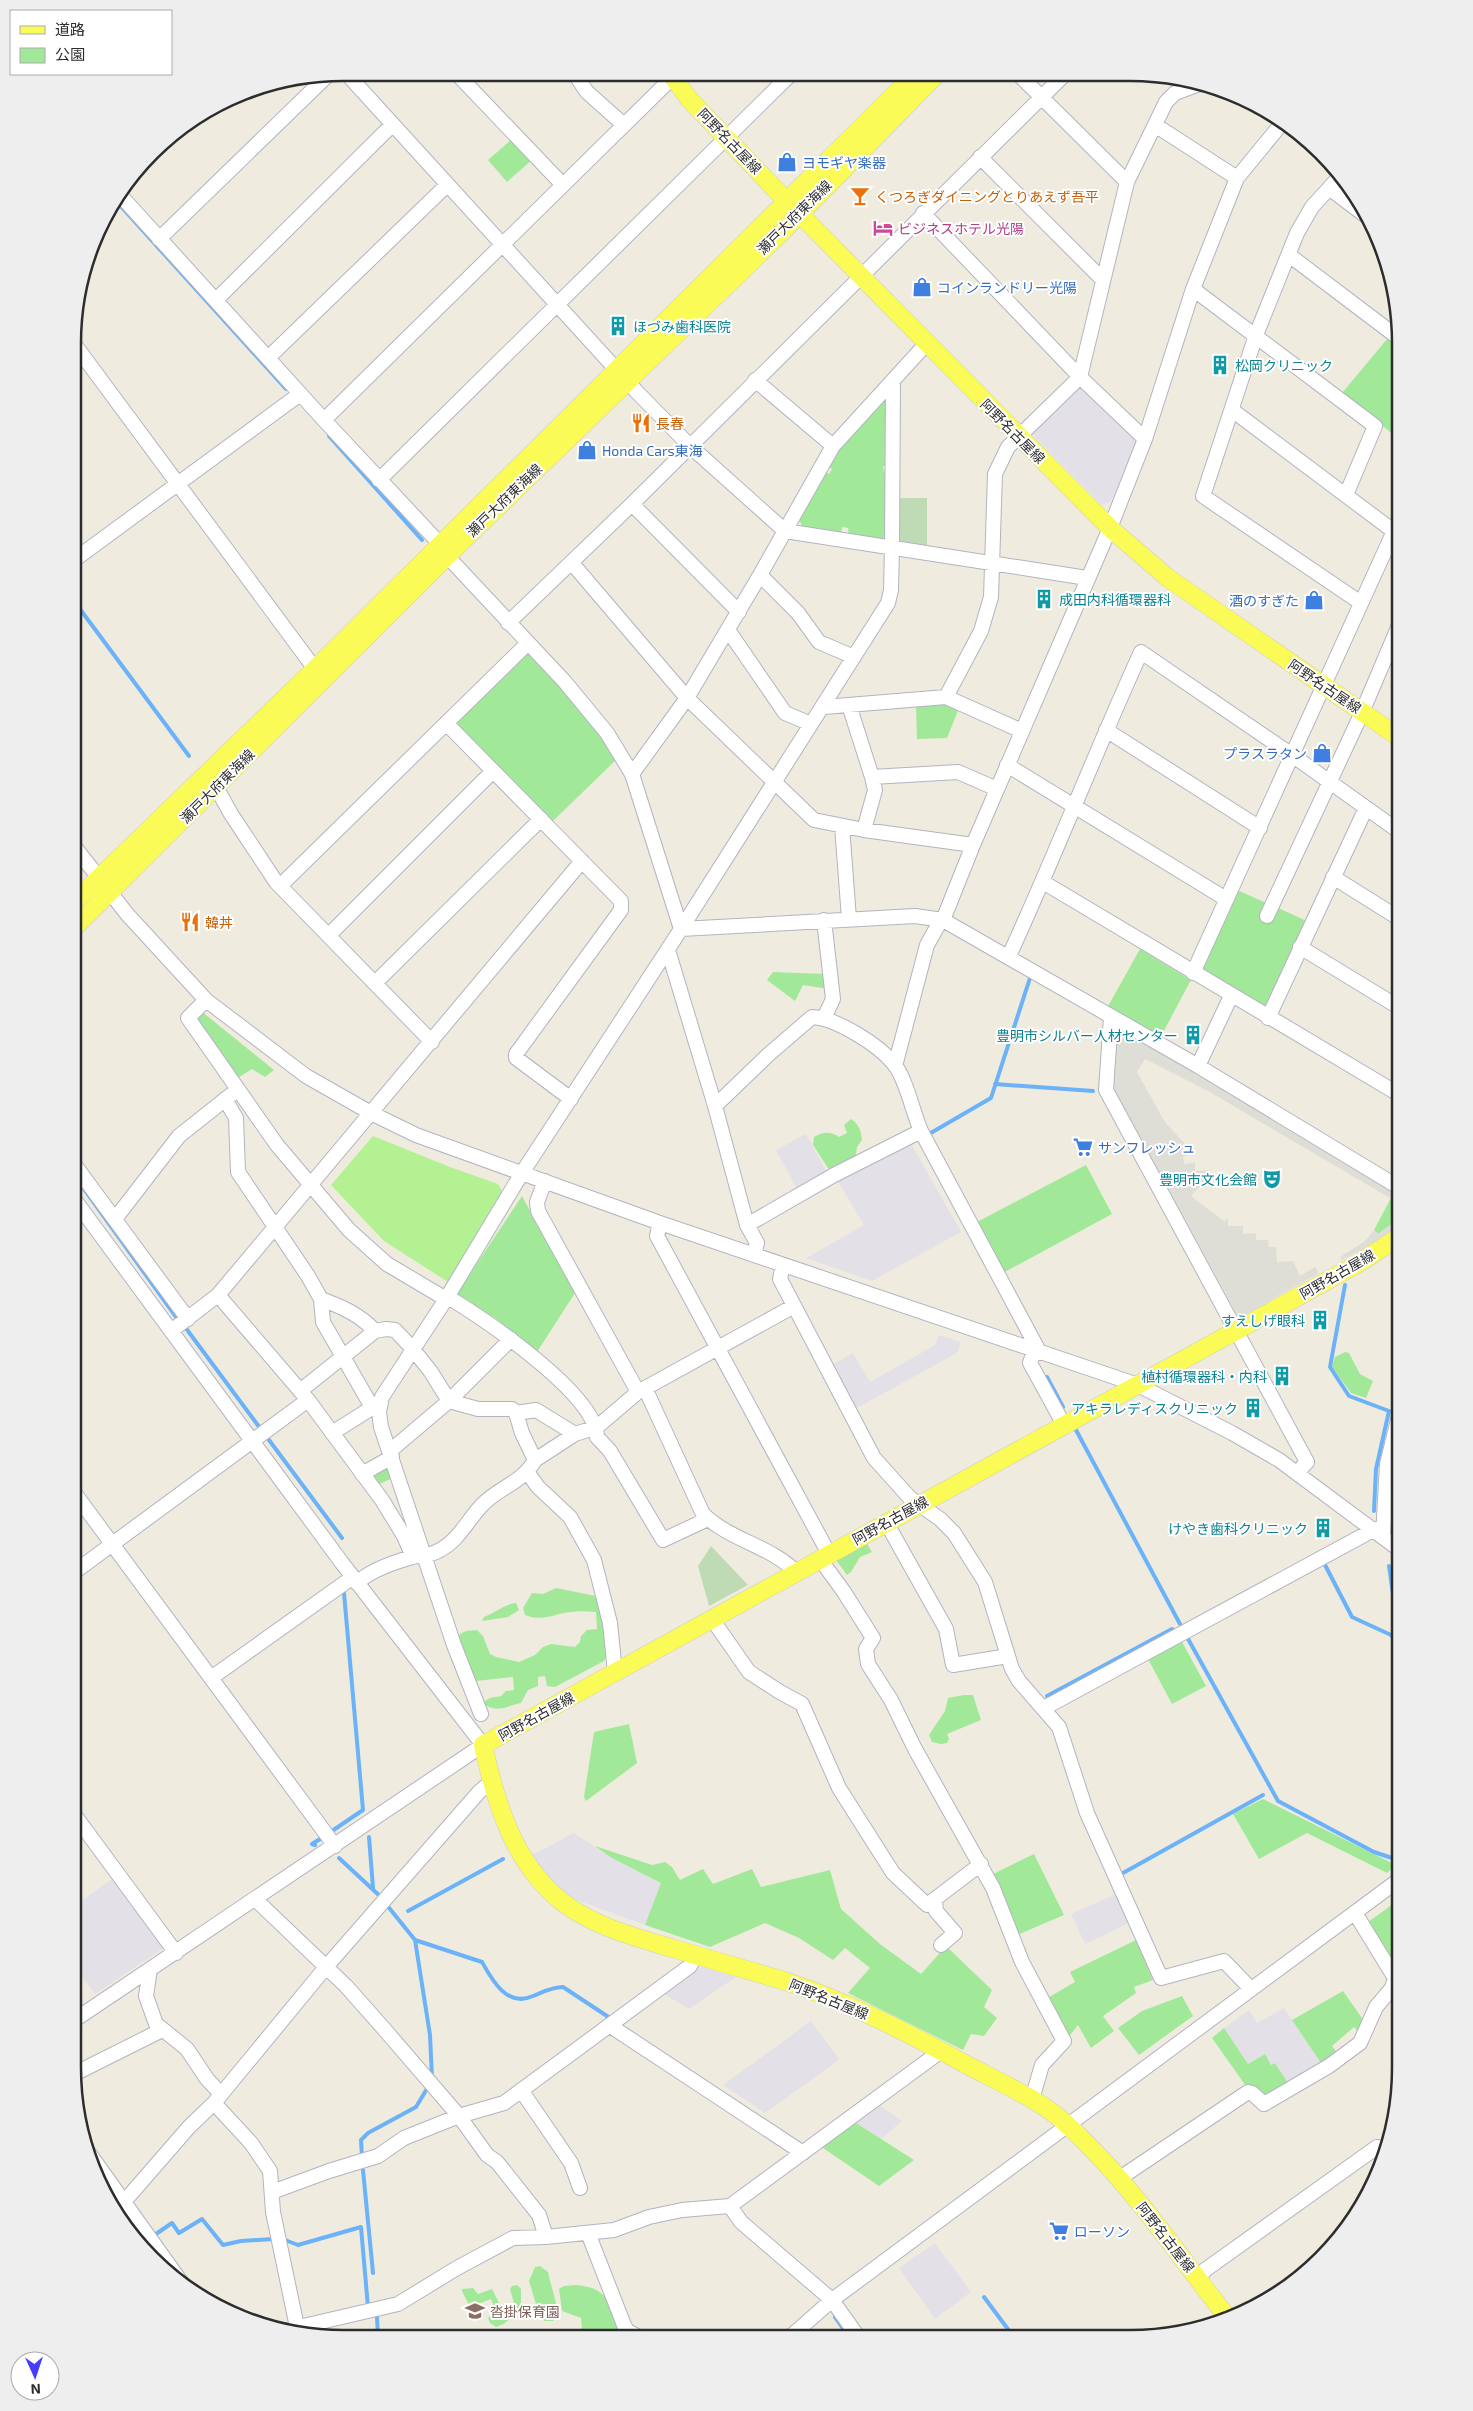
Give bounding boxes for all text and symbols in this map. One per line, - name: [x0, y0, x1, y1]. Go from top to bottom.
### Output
- legend: [10, 10, 172, 75]
- text: 道路: [55, 20, 85, 38]
- text: 公園: [55, 45, 85, 63]
- street label: 阿野名古屋線: [695, 105, 765, 177]
- shop icon: ヨモギヤ楽器: [776, 151, 798, 173]
- place label: ヨモギヤ楽器: [802, 154, 886, 171]
- street label: 瀬戸大府東海線: [753, 176, 835, 258]
- bar icon: くつろぎダイニングとりあえず吾平: [849, 185, 871, 207]
- place label: くつろぎダイニングとりあえず吾平: [875, 188, 1099, 205]
- hotel icon: ビジネスホテル光陽: [872, 217, 894, 239]
- place label: ビジネスホテル光陽: [898, 220, 1024, 237]
- shop icon: コインランドリー光陽: [911, 276, 933, 298]
- place label: コインランドリー光陽: [937, 279, 1077, 296]
- building icon: ほづみ歯科医院: [607, 315, 629, 337]
- place label: ほづみ歯科医院: [633, 318, 731, 335]
- building icon: 松岡クリニック: [1209, 354, 1231, 376]
- place label: 松岡クリニック: [1235, 357, 1333, 374]
- street label: 阿野名古屋線: [977, 395, 1049, 467]
- restaurant icon: 長春: [630, 412, 652, 434]
- place label: 長春: [656, 415, 684, 432]
- shop icon: Honda Cars東海: [576, 439, 598, 461]
- place label: Honda Cars東海: [602, 442, 703, 459]
- street label: 瀬戸大府東海線: [463, 460, 545, 540]
- building icon: 成田内科循環器科: [1033, 588, 1055, 610]
- shop icon: 酒のすぎた: [1303, 589, 1325, 611]
- place label: 成田内科循環器科: [1059, 591, 1171, 608]
- place label: 酒のすぎた: [1229, 592, 1299, 609]
- street label: 阿野名古屋線: [1285, 655, 1365, 717]
- shop icon: プラスラタン: [1311, 742, 1333, 764]
- street label: 瀬戸大府東海線: [176, 745, 258, 827]
- place label: プラスラタン: [1223, 745, 1307, 762]
- restaurant icon: 韓丼: [179, 911, 201, 933]
- place label: 韓丼: [205, 914, 233, 931]
- building icon: 豊明市シルバー人材センター: [1182, 1024, 1204, 1046]
- place label: 豊明市シルバー人材センター: [996, 1027, 1178, 1044]
- supermarket icon: サンフレッシュ: [1072, 1136, 1094, 1158]
- place label: サンフレッシュ: [1098, 1139, 1196, 1156]
- theatre icon: 豊明市文化会館: [1261, 1168, 1283, 1190]
- place label: 豊明市文化会館: [1159, 1171, 1257, 1188]
- street label: 阿野名古屋線: [1296, 1246, 1378, 1302]
- building icon: すえしげ眼科: [1309, 1309, 1331, 1331]
- place label: すえしげ眼科: [1221, 1312, 1305, 1329]
- building icon: 植村循環器科・内科: [1271, 1365, 1293, 1387]
- place label: 植村循環器科・内科: [1141, 1368, 1267, 1385]
- building icon: アキラレディスクリニック: [1242, 1397, 1264, 1419]
- place label: アキラレディスクリニック: [1071, 1400, 1238, 1417]
- street label: 阿野名古屋線: [849, 1492, 931, 1548]
- building icon: けやき歯科クリニック: [1312, 1517, 1334, 1539]
- place label: けやき歯科クリニック: [1168, 1520, 1308, 1537]
- street label: 阿野名古屋線: [495, 1688, 577, 1744]
- street label: 阿野名古屋線: [787, 1975, 871, 2023]
- street label: 阿野名古屋線: [1133, 2199, 1199, 2275]
- supermarket icon: ローソン: [1048, 2220, 1070, 2242]
- place label: ローソン: [1074, 2223, 1130, 2240]
- school or university icon: 沓掛保育園: [464, 2300, 486, 2322]
- place label: 沓掛保育園: [490, 2303, 560, 2320]
- north arrow: [10, 2351, 60, 2401]
- text: N: [30, 2381, 41, 2398]

